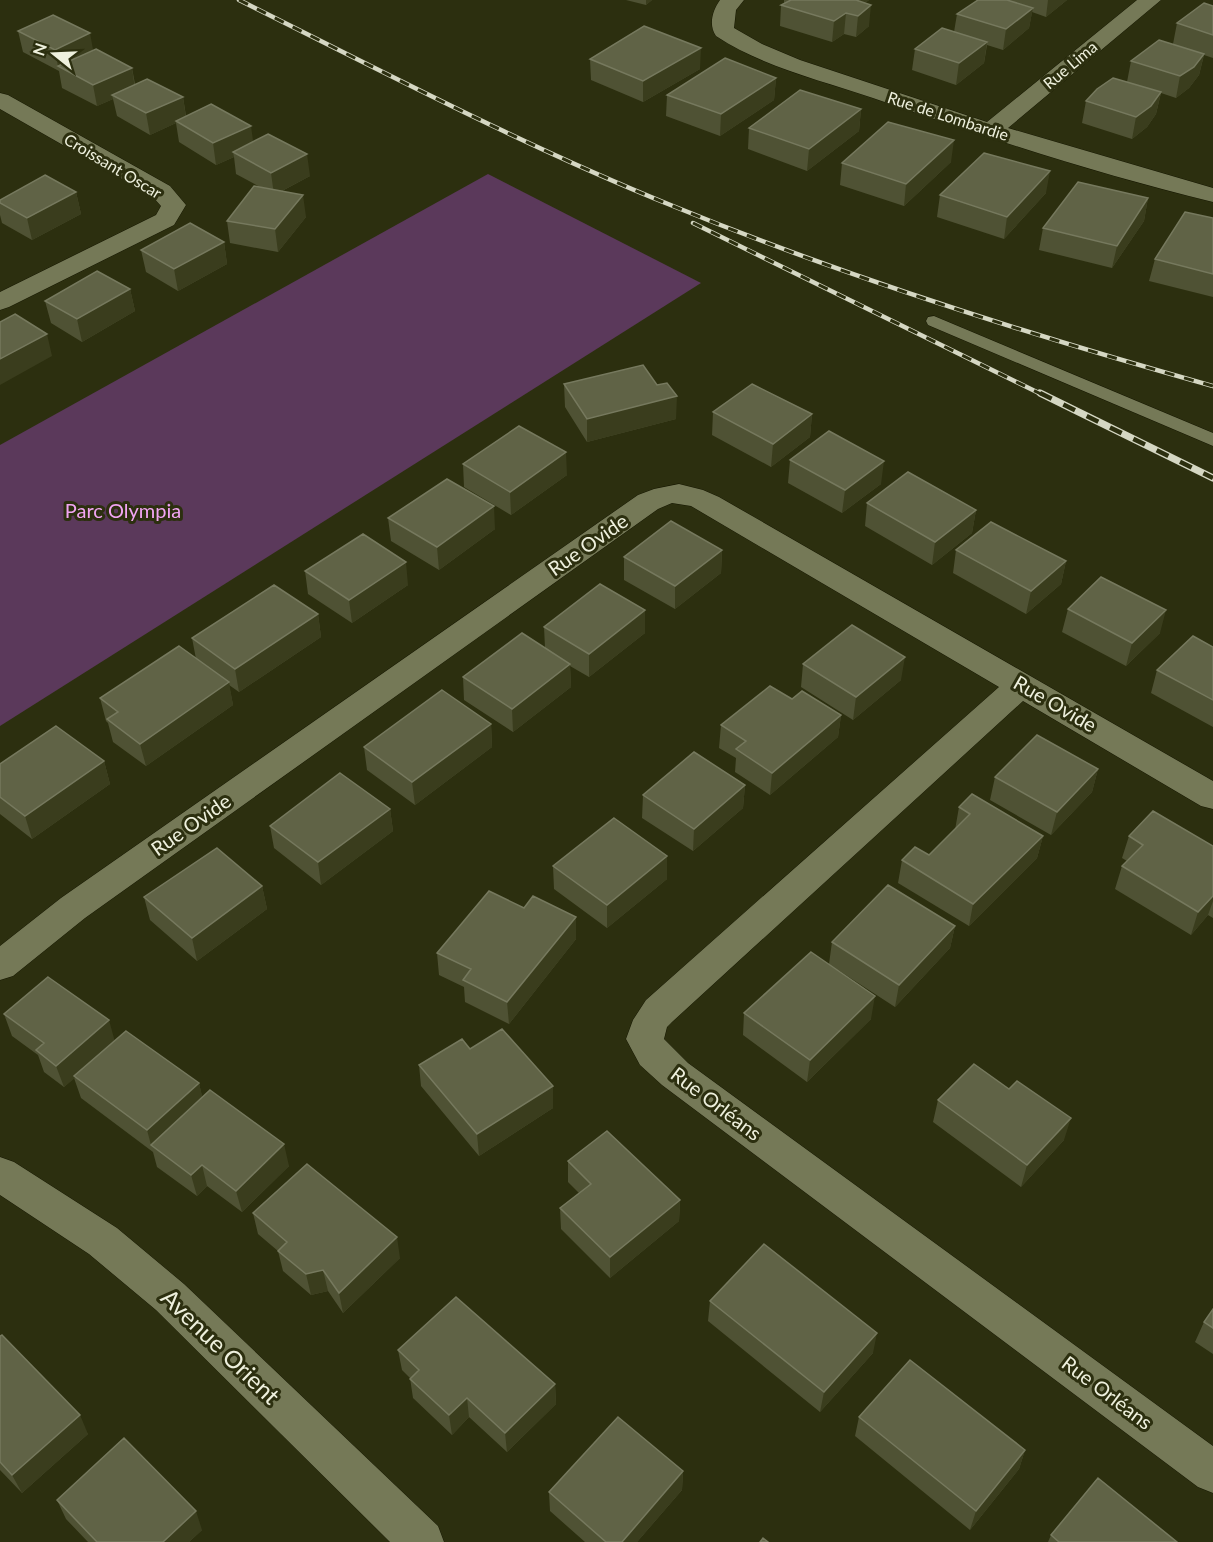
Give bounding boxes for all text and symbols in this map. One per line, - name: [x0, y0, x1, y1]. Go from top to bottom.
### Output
- north arrow: [24, 24, 84, 84]
- street label: Rue Lima: [1039, 37, 1100, 93]
- text: N: [28, 40, 50, 58]
- street label: Rue de Lombardie: [885, 87, 1011, 144]
- street label: Croissant Oscar: [61, 129, 166, 202]
- park label: Parc Olympia: [65, 498, 181, 522]
- street label: Rue Ovide: [543, 508, 632, 580]
- street label: Rue Ovide: [1010, 670, 1101, 736]
- street label: Rue Ovide: [146, 788, 235, 860]
- street label: Rue Orléans: [667, 1061, 767, 1145]
- street label: Avenue Orient: [156, 1282, 287, 1410]
- street label: Rue Orléans: [1058, 1350, 1158, 1434]

